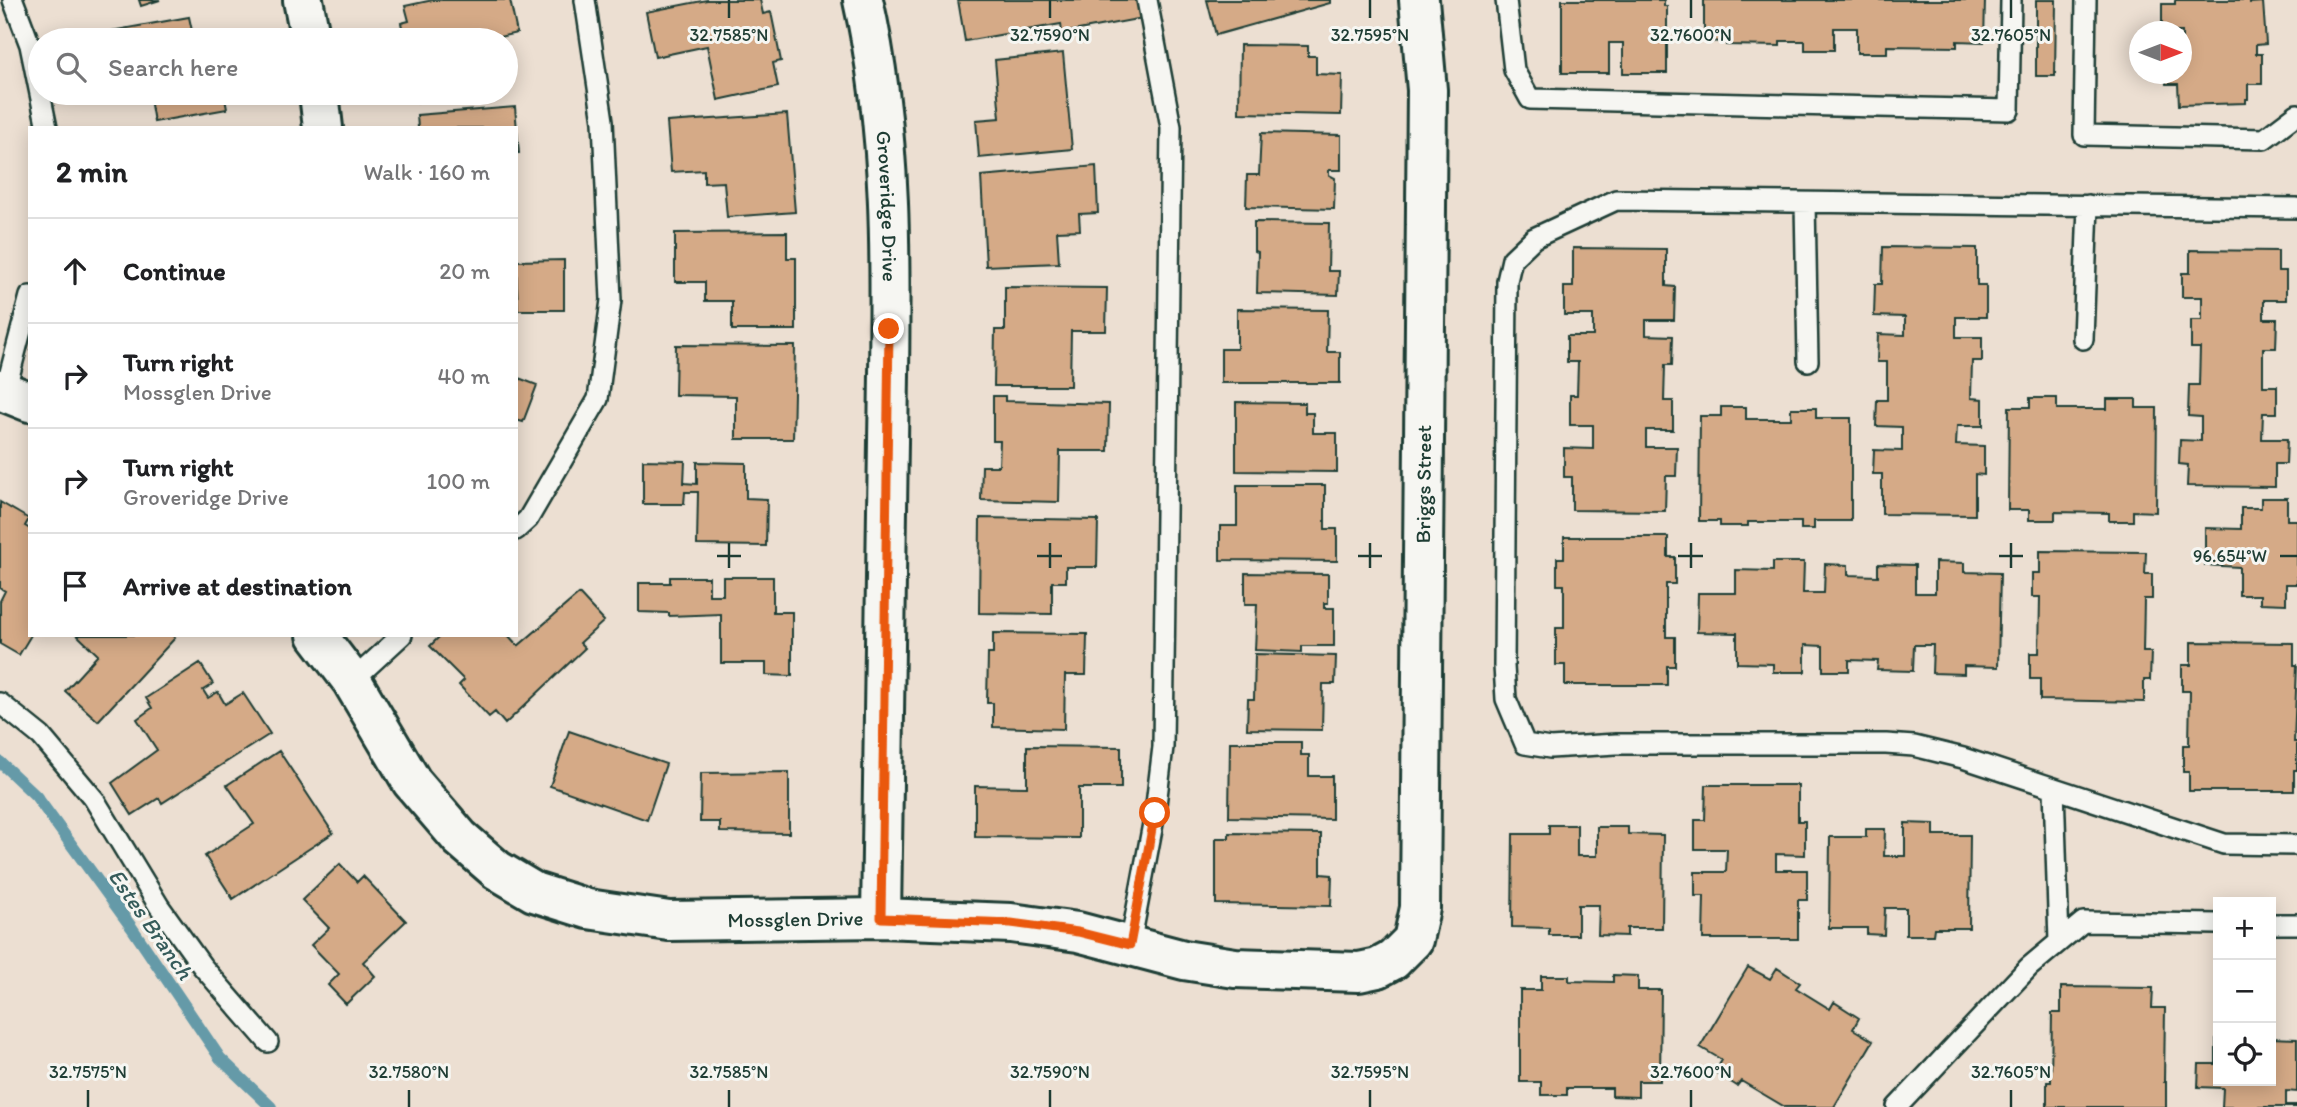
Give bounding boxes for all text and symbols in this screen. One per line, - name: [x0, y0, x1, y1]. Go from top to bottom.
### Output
- north arrow: [2129, 21, 2192, 84]
- text: 32.7585°N: [690, 24, 768, 46]
- text: 32.7590°N: [1010, 24, 1090, 46]
- text: 32.7595°N: [1331, 24, 1409, 46]
- text: 32.7600°N: [1650, 24, 1732, 46]
- text: 32.7605°N: [1971, 24, 2051, 46]
- search box: [28, 28, 518, 105]
- icon: search: [52, 48, 90, 86]
- text: Search here: [108, 51, 238, 83]
- street label: Groveridge Drive: [871, 129, 903, 282]
- text: 2 min: [56, 153, 127, 190]
- text: Walk · 160 m: [364, 158, 490, 186]
- icon: ahead: [56, 252, 94, 290]
- text: Continue: [123, 255, 226, 287]
- text: 20 m: [439, 257, 490, 285]
- route end: [873, 313, 904, 344]
- text: Turn right: [123, 346, 234, 378]
- icon: right: [56, 357, 94, 395]
- text: 40 m: [437, 362, 490, 390]
- text: Mossglen Drive: [123, 378, 272, 406]
- street label: Briggs Street: [1410, 424, 1436, 544]
- text: Turn right: [123, 451, 234, 483]
- icon: right: [56, 462, 94, 500]
- text: 100 m: [426, 467, 490, 495]
- text: Groveridge Drive: [123, 483, 289, 511]
- text: 96.654°W: [2193, 545, 2267, 567]
- icon: arrive: [56, 567, 94, 605]
- text: Arrive at destination: [123, 570, 352, 602]
- route start: [1139, 797, 1170, 828]
- water label: Estes Branch: [103, 863, 200, 985]
- map controls: [2213, 897, 2276, 1086]
- button: +: [2213, 897, 2276, 960]
- street label: Mossglen Drive: [727, 905, 864, 932]
- button: −: [2213, 960, 2276, 1023]
- button: locate: [2213, 1023, 2276, 1086]
- text: 32.7575°N: [49, 1061, 127, 1083]
- text: 32.7580°N: [369, 1061, 449, 1083]
- text: 32.7585°N: [690, 1061, 768, 1083]
- text: 32.7590°N: [1010, 1061, 1090, 1083]
- text: 32.7595°N: [1331, 1061, 1409, 1083]
- text: 32.7600°N: [1650, 1061, 1732, 1083]
- text: 32.7605°N: [1971, 1061, 2051, 1083]

